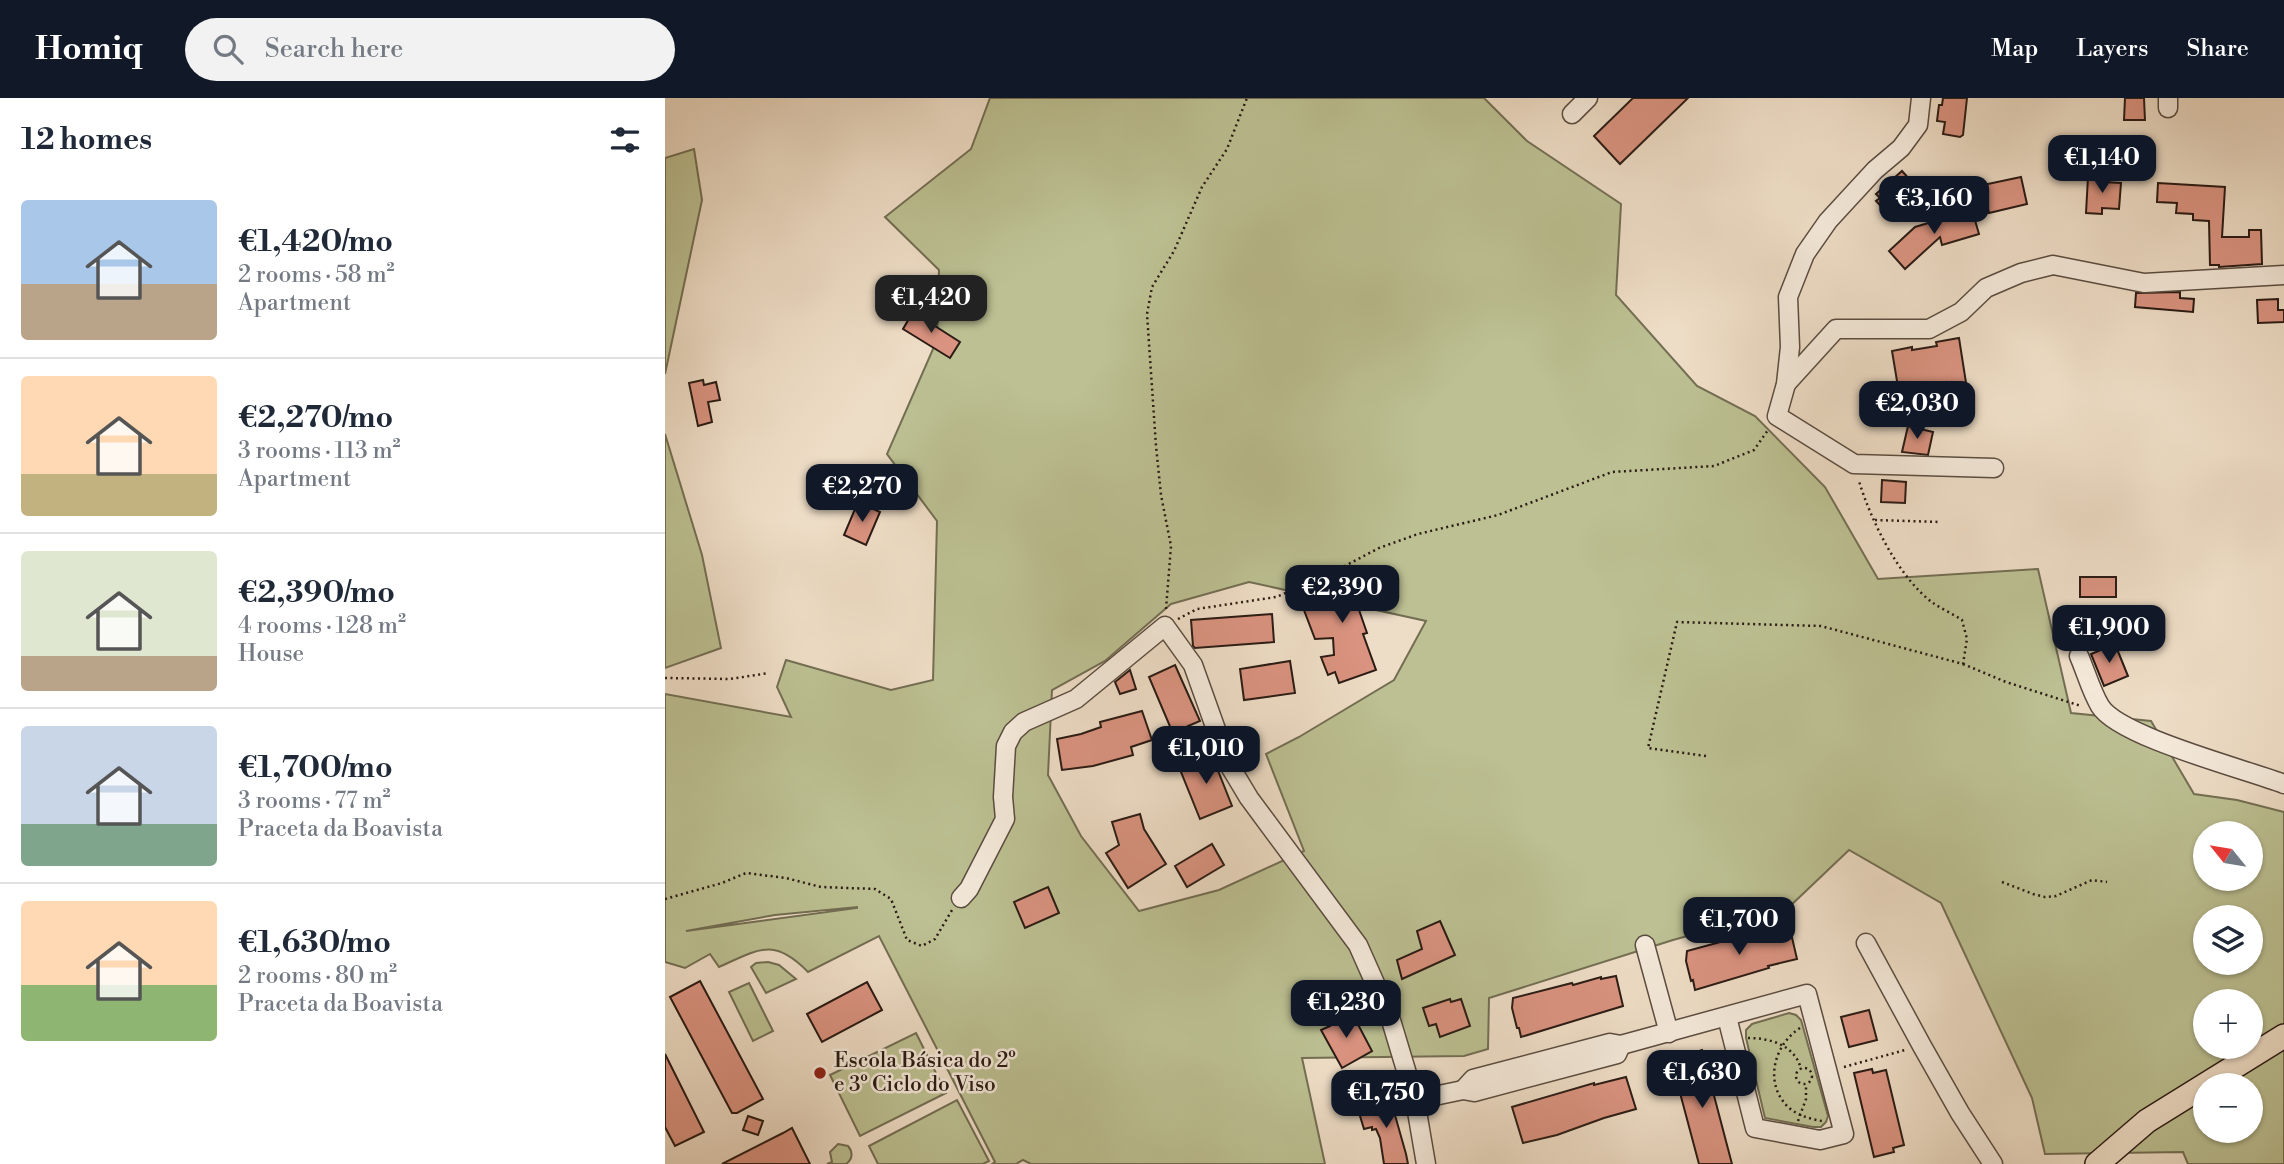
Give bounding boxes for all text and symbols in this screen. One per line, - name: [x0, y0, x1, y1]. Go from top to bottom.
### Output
- search box: [185, 18, 675, 81]
- text: Homiq: [35, 29, 143, 70]
- icon: search: [209, 30, 247, 68]
- text: Search here: [265, 33, 403, 65]
- text: Map: [1991, 34, 2038, 64]
- text: Layers: [2076, 34, 2148, 64]
- text: Share: [2186, 34, 2249, 64]
- text: 12 homes: [21, 121, 152, 159]
- icon: filters: [606, 121, 644, 159]
- pin: €1,140: [2045, 136, 2159, 195]
- text: €1,140: [2064, 144, 2140, 172]
- pin: €3,160: [1877, 176, 1991, 236]
- text: €3,160: [1895, 185, 1973, 213]
- text: €1,420/mo: [238, 223, 393, 261]
- icon: home: [77, 228, 161, 312]
- text: 2 rooms · 58 m²: [238, 261, 395, 289]
- pin: €1,420: [874, 275, 988, 335]
- text: €1,420: [891, 284, 971, 312]
- text: Apartment: [238, 289, 351, 317]
- pin: €2,030: [1860, 382, 1974, 441]
- text: €2,030: [1875, 390, 1959, 418]
- text: €2,270/mo: [238, 399, 393, 437]
- icon: home: [77, 404, 161, 488]
- text: 3 rooms · 113 m²: [238, 437, 401, 465]
- pin: €2,270: [805, 464, 919, 524]
- text: Apartment: [238, 465, 351, 493]
- text: €2,270: [822, 473, 902, 501]
- pin: €2,390: [1285, 566, 1399, 625]
- text: €2,390/mo: [238, 574, 395, 612]
- text: €2,390: [1301, 574, 1383, 602]
- icon: home: [77, 579, 161, 663]
- pin: €1,900: [2052, 606, 2166, 665]
- text: 4 rooms · 128 m²: [238, 612, 406, 640]
- text: €1,900: [2068, 614, 2150, 642]
- text: House: [238, 640, 304, 668]
- pin: €1,010: [1149, 726, 1263, 786]
- text: €1,010: [1168, 735, 1244, 763]
- text: €1,700/mo: [238, 749, 393, 787]
- icon: home: [77, 754, 161, 838]
- text: 3 rooms · 77 m²: [238, 787, 391, 815]
- text: Praceta da Boavista: [238, 815, 443, 843]
- north arrow: [2193, 821, 2263, 891]
- map controls: [2193, 821, 2263, 1143]
- pin: €1,700: [1682, 898, 1796, 957]
- button: layers: [2193, 905, 2263, 975]
- text: €1,700: [1699, 906, 1779, 934]
- text: €1,630/mo: [238, 924, 391, 962]
- icon: home: [77, 929, 161, 1013]
- text: 2 rooms · 80 m²: [238, 962, 397, 990]
- pin: €1,230: [1289, 981, 1403, 1040]
- text: €1,230: [1307, 989, 1385, 1017]
- button: +: [2193, 989, 2263, 1059]
- text: Praceta da Boavista: [238, 990, 443, 1018]
- place label: Escola Básica do 2º e 3º Ciclo do Viso: [834, 1048, 1015, 1098]
- pin: €1,630: [1645, 1051, 1759, 1110]
- text: €1,630: [1663, 1059, 1741, 1087]
- marker: Escola Básica do 2º e 3º Ciclo do Viso: [812, 1065, 828, 1081]
- pin: €1,750: [1329, 1070, 1443, 1130]
- button: −: [2193, 1073, 2263, 1143]
- text: €1,750: [1347, 1079, 1425, 1107]

